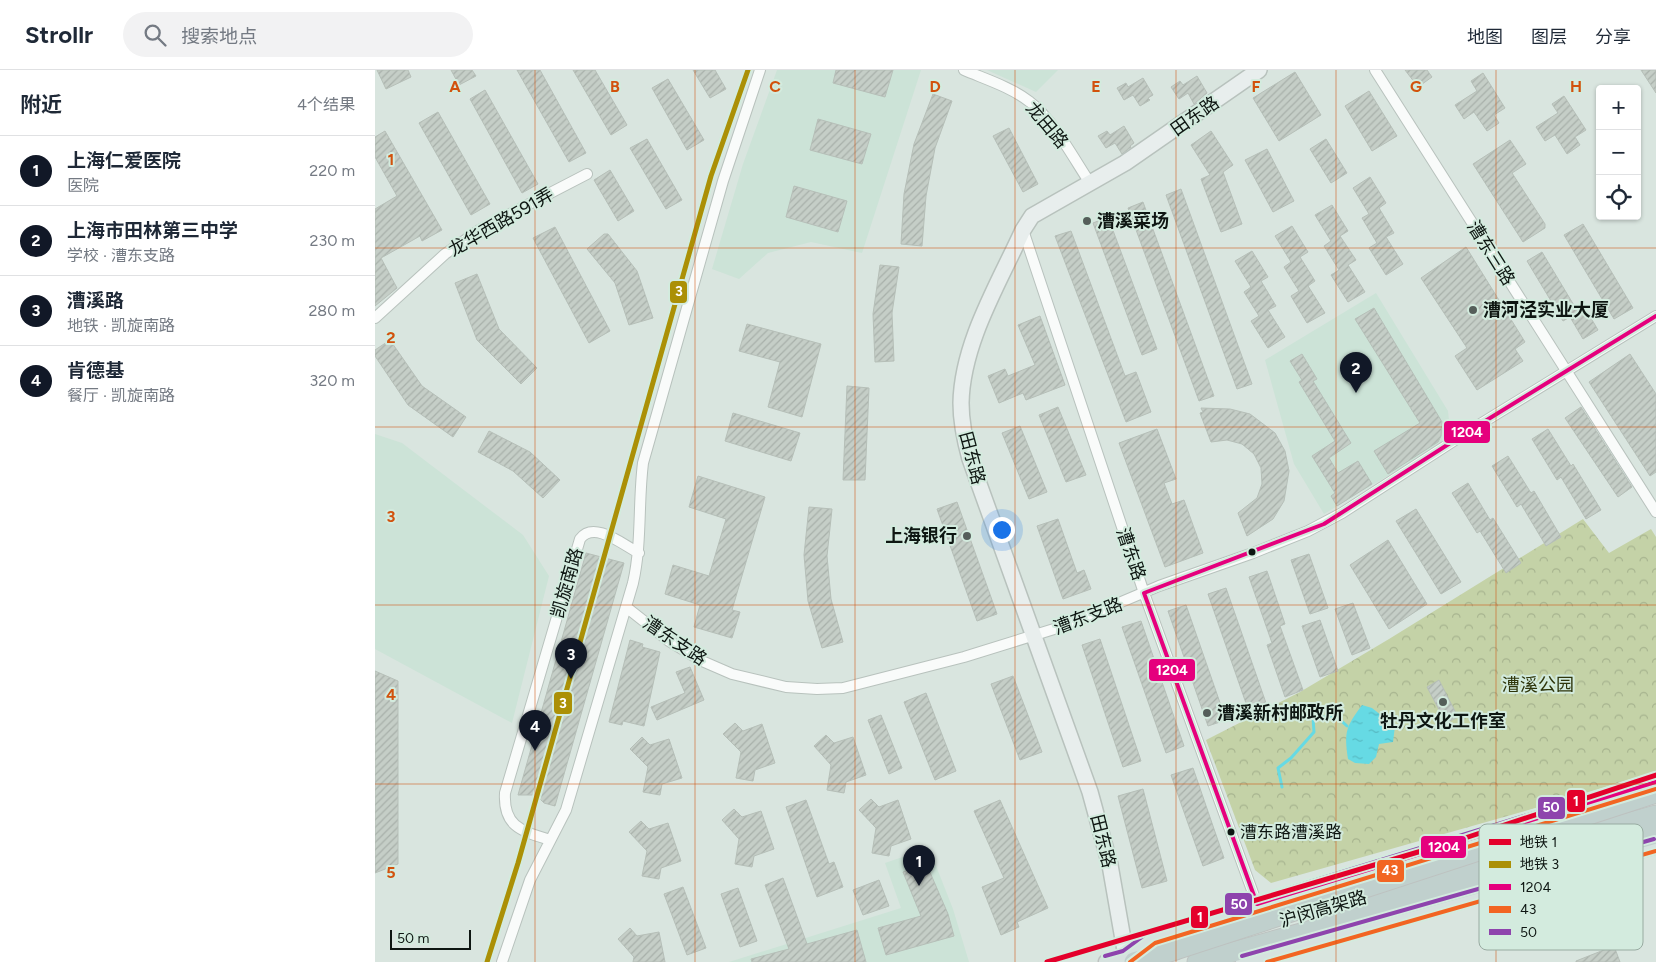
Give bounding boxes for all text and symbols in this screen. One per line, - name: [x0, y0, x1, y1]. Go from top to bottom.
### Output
- search box: [123, 12, 473, 57]
- text: Strollr: [25, 20, 93, 49]
- icon: search: [141, 21, 169, 49]
- text: 搜索地点: [181, 25, 257, 48]
- text: 地图: [1467, 26, 1503, 48]
- text: 图层: [1531, 26, 1567, 48]
- text: 分享: [1595, 26, 1631, 48]
- text: A: [449, 77, 461, 96]
- text: B: [610, 77, 620, 96]
- text: C: [769, 77, 781, 96]
- text: D: [929, 77, 941, 96]
- text: E: [1091, 77, 1101, 96]
- text: F: [1252, 77, 1261, 96]
- text: G: [1410, 77, 1422, 96]
- text: H: [1570, 77, 1582, 96]
- map controls: [1596, 85, 1641, 220]
- button: +: [1596, 85, 1641, 130]
- text: 附近: [20, 92, 62, 117]
- street label: 田东路: [1167, 92, 1223, 140]
- text: 4个结果: [297, 95, 355, 114]
- street label: 龙田路: [1021, 97, 1073, 153]
- button: −: [1596, 130, 1641, 175]
- text: 上海仁爱医院: [67, 149, 181, 172]
- text: 1: [388, 150, 394, 169]
- text: 1: [33, 161, 39, 180]
- text: 220 m: [309, 161, 355, 180]
- button: locate: [1596, 175, 1641, 220]
- text: 医院: [67, 176, 99, 195]
- street label: 龙华西路591弄: [444, 183, 558, 261]
- place label: 漕溪菜场: [1097, 210, 1169, 232]
- marker: 漕溪菜场: [1081, 215, 1093, 227]
- street label: 漕东三路: [1463, 217, 1519, 289]
- text: 上海市田林第三中学: [67, 219, 238, 242]
- text: 2: [31, 231, 41, 250]
- text: 230 m: [310, 231, 355, 250]
- text: 学校 · 漕东支路: [67, 246, 175, 265]
- line badge: 3: [669, 280, 688, 304]
- text: 3: [675, 283, 683, 300]
- text: 漕溪路: [67, 289, 124, 312]
- place label: 漕河泾实业大厦: [1483, 299, 1609, 321]
- text: 3: [32, 301, 40, 320]
- text: 280 m: [308, 301, 355, 320]
- marker: 漕河泾实业大厦: [1467, 304, 1479, 316]
- text: 地铁 · 凯旋南路: [67, 316, 175, 335]
- text: 2: [386, 328, 396, 347]
- pin: 2: [1340, 352, 1372, 393]
- text: 肯德基: [67, 359, 124, 382]
- text: 4: [31, 371, 41, 390]
- text: 320 m: [310, 371, 355, 390]
- text: 餐厅 · 凯旋南路: [67, 386, 175, 405]
- line badge: 1204: [1443, 420, 1491, 444]
- text: 1204: [1451, 424, 1483, 441]
- street label: 田东路: [954, 429, 990, 487]
- text: 3: [387, 507, 396, 526]
- your location: [989, 517, 1015, 543]
- place label: 上海银行: [885, 525, 957, 547]
- street label: 漕东路: [1112, 525, 1150, 583]
- marker: 上海银行: [961, 530, 973, 542]
- street label: 凯旋南路: [547, 545, 587, 621]
- unlabelled marker: [1247, 547, 1257, 557]
- street label: 漕东支路: [1050, 593, 1126, 639]
- street label: 漕东支路: [639, 612, 711, 670]
- pin: 3: [555, 638, 587, 679]
- line badge: 1204: [1148, 658, 1196, 682]
- text: 1204: [1156, 662, 1188, 679]
- park label: 漕溪公园: [1502, 674, 1574, 696]
- text: 4: [386, 685, 396, 704]
- line badge: 3: [553, 691, 573, 715]
- text: 3: [559, 695, 567, 712]
- marker: 牡丹文化工作室: [1437, 696, 1449, 708]
- place label: 漕溪新村邮政所: [1217, 702, 1343, 724]
- marker: 漕溪新村邮政所: [1201, 707, 1213, 719]
- pin: 4: [519, 710, 551, 751]
- place label: 牡丹文化工作室: [1380, 710, 1506, 732]
- line badge: 1: [1566, 789, 1586, 813]
- text: 1: [1573, 793, 1579, 810]
- line badge: 50: [1537, 796, 1566, 820]
- text: 50: [1542, 799, 1560, 816]
- street label: 田东路: [1086, 812, 1120, 870]
- place label: 漕东路漕溪路: [1240, 822, 1342, 842]
- legend: [1479, 824, 1643, 950]
- marker: 漕东路漕溪路: [1226, 827, 1236, 837]
- text: 地铁 1: [1520, 834, 1557, 851]
- line badge: 1204: [1420, 835, 1467, 859]
- text: 1204: [1428, 839, 1460, 856]
- pin: 1: [903, 845, 935, 886]
- text: 地铁 3: [1520, 856, 1559, 873]
- line badge: 43: [1376, 859, 1405, 883]
- text: 43: [1382, 862, 1399, 879]
- text: 5: [386, 863, 396, 882]
- text: 1204: [1520, 879, 1552, 896]
- street label: 沪闵高架路: [1277, 886, 1369, 932]
- line badge: 50: [1224, 892, 1253, 916]
- text: 50: [1230, 896, 1248, 913]
- text: 43: [1520, 901, 1536, 918]
- line badge: 1: [1190, 905, 1209, 929]
- text: 1: [1197, 909, 1203, 926]
- text: 50: [1520, 924, 1537, 941]
- scale bar: [390, 927, 471, 950]
- text: 50 m: [397, 930, 429, 947]

